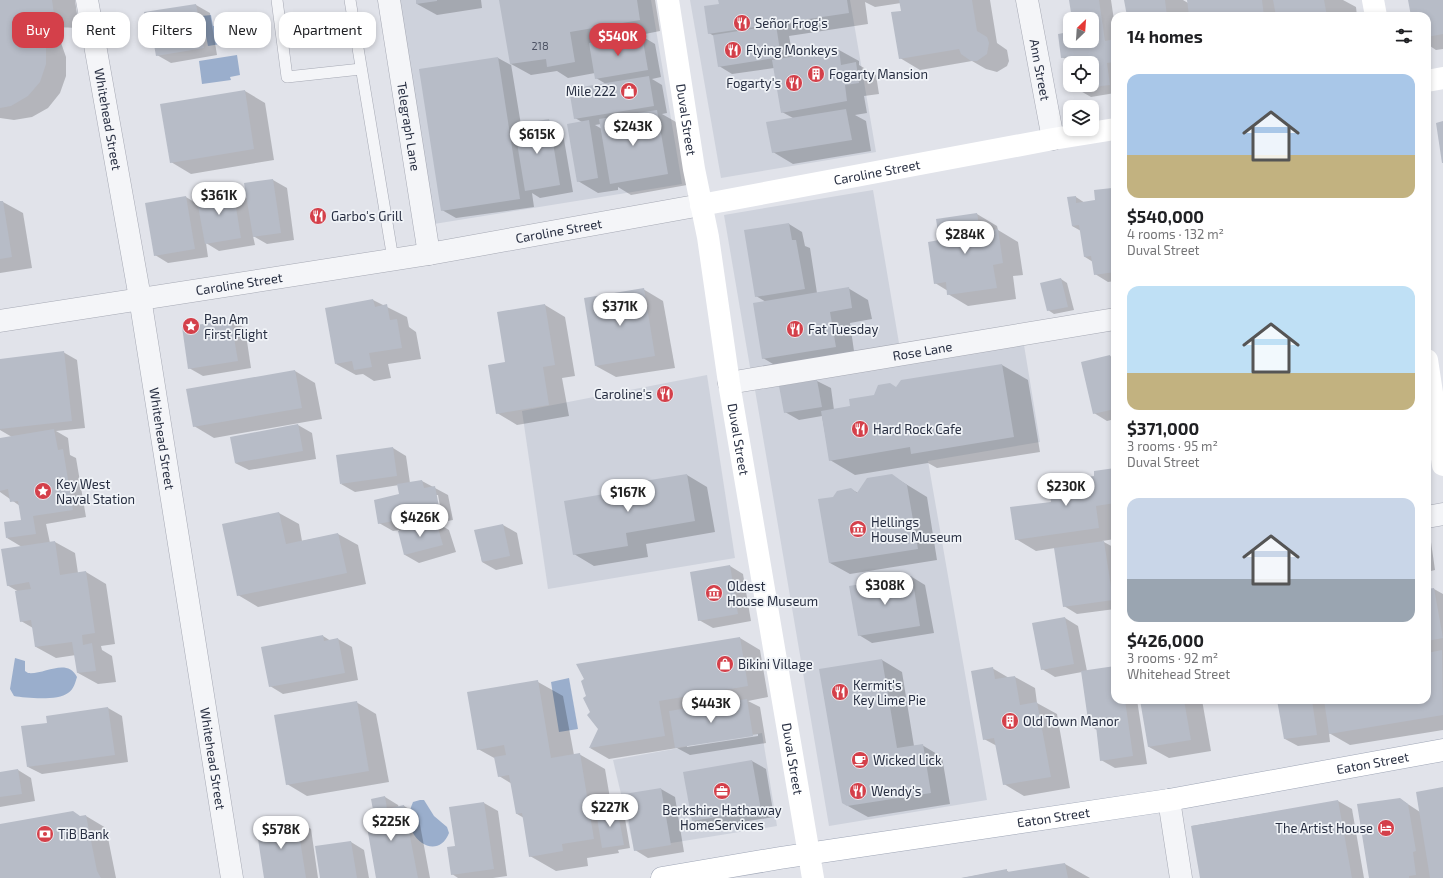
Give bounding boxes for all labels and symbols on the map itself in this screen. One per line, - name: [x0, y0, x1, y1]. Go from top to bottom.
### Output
- north arrow: [1063, 12, 1099, 48]
- restaurant icon: Señor Frog's: [732, 13, 752, 33]
- place label: Señor Frog's: [755, 15, 828, 31]
- pin: $540K: [590, 23, 646, 57]
- street label: Ann Street: [1026, 38, 1054, 102]
- house number: 218: [531, 39, 549, 52]
- restaurant icon: Flying Monkeys: [723, 40, 743, 60]
- place label: Flying Monkeys: [746, 42, 838, 58]
- building icon: Fogarty Mansion: [806, 64, 826, 84]
- place label: Fogarty Mansion: [829, 66, 928, 82]
- street label: Whitehead Street: [91, 67, 125, 171]
- restaurant icon: Fogarty's: [784, 73, 804, 93]
- place label: Fogarty's: [726, 75, 781, 91]
- street label: Telegraph Lane: [394, 81, 424, 172]
- shop icon: Mile 222: [619, 81, 639, 101]
- street label: Duval Street: [673, 82, 700, 157]
- place label: Mile 222: [566, 83, 616, 99]
- pin: $243K: [605, 113, 661, 147]
- pin: $615K: [509, 121, 565, 155]
- street label: Caroline Street: [832, 156, 922, 188]
- pin: $361K: [191, 182, 247, 216]
- restaurant icon: Garbo's Grill: [308, 206, 328, 226]
- place label: Garbo's Grill: [331, 208, 403, 224]
- street label: Caroline Street: [514, 215, 603, 246]
- pin: $284K: [937, 221, 993, 255]
- street label: Caroline Street: [195, 269, 284, 298]
- pin: $371K: [592, 293, 648, 327]
- place label: Pan Am First Flight: [204, 311, 268, 342]
- place icon: Pan Am First Flight: [181, 316, 201, 336]
- restaurant icon: Fat Tuesday: [785, 319, 805, 339]
- place label: Fat Tuesday: [808, 321, 878, 337]
- street label: Rose Lane: [891, 338, 953, 364]
- restaurant icon: Caroline's: [655, 384, 675, 404]
- street label: Whitehead Street: [146, 386, 178, 491]
- place label: Caroline's: [594, 386, 652, 402]
- street label: Duval Street: [725, 402, 753, 476]
- restaurant icon: Hard Rock Cafe: [850, 419, 870, 439]
- place label: Hard Rock Cafe: [873, 421, 962, 437]
- pin: $230K: [1038, 473, 1094, 507]
- place label: Key West Naval Station: [56, 476, 135, 507]
- pin: $167K: [600, 479, 656, 513]
- place icon: Key West Naval Station: [33, 481, 53, 501]
- pin: $426K: [392, 504, 448, 538]
- place label: Hellings House Museum: [871, 514, 962, 545]
- museum icon: Hellings House Museum: [848, 519, 868, 539]
- pin: $308K: [857, 572, 913, 606]
- place label: Oldest House Museum: [727, 578, 818, 609]
- museum icon: Oldest House Museum: [704, 583, 724, 603]
- shop icon: Bikini Village: [715, 654, 735, 674]
- place label: Bikini Village: [738, 656, 813, 672]
- place label: Kermit's Key Lime Pie: [853, 677, 926, 708]
- restaurant icon: Kermit's Key Lime Pie: [830, 682, 850, 702]
- pin: $443K: [683, 690, 739, 724]
- street label: Whitehead Street: [197, 706, 229, 811]
- building icon: Old Town Manor: [1000, 711, 1020, 731]
- place label: Old Town Manor: [1023, 713, 1119, 729]
- street label: Duval Street: [779, 722, 807, 796]
- street label: Eaton Street: [1335, 748, 1410, 777]
- cafe icon: Wicked Lick: [850, 750, 870, 770]
- place label: Wicked Lick: [873, 752, 942, 768]
- office icon: Berkshire Hathaway HomeServices: [712, 781, 732, 801]
- restaurant icon: Wendy's: [848, 781, 868, 801]
- place label: Wendy's: [871, 783, 921, 799]
- pin: $227K: [582, 794, 638, 828]
- place label: Berkshire Hathaway HomeServices: [662, 802, 782, 833]
- street label: Eaton Street: [1016, 804, 1091, 831]
- pin: $225K: [363, 808, 419, 842]
- pin: $578K: [253, 816, 309, 850]
- hotel icon: The Artist House: [1376, 818, 1396, 838]
- place label: The Artist House: [1275, 820, 1373, 836]
- bank icon: TiB Bank: [35, 824, 55, 844]
- place label: TiB Bank: [58, 826, 109, 842]

